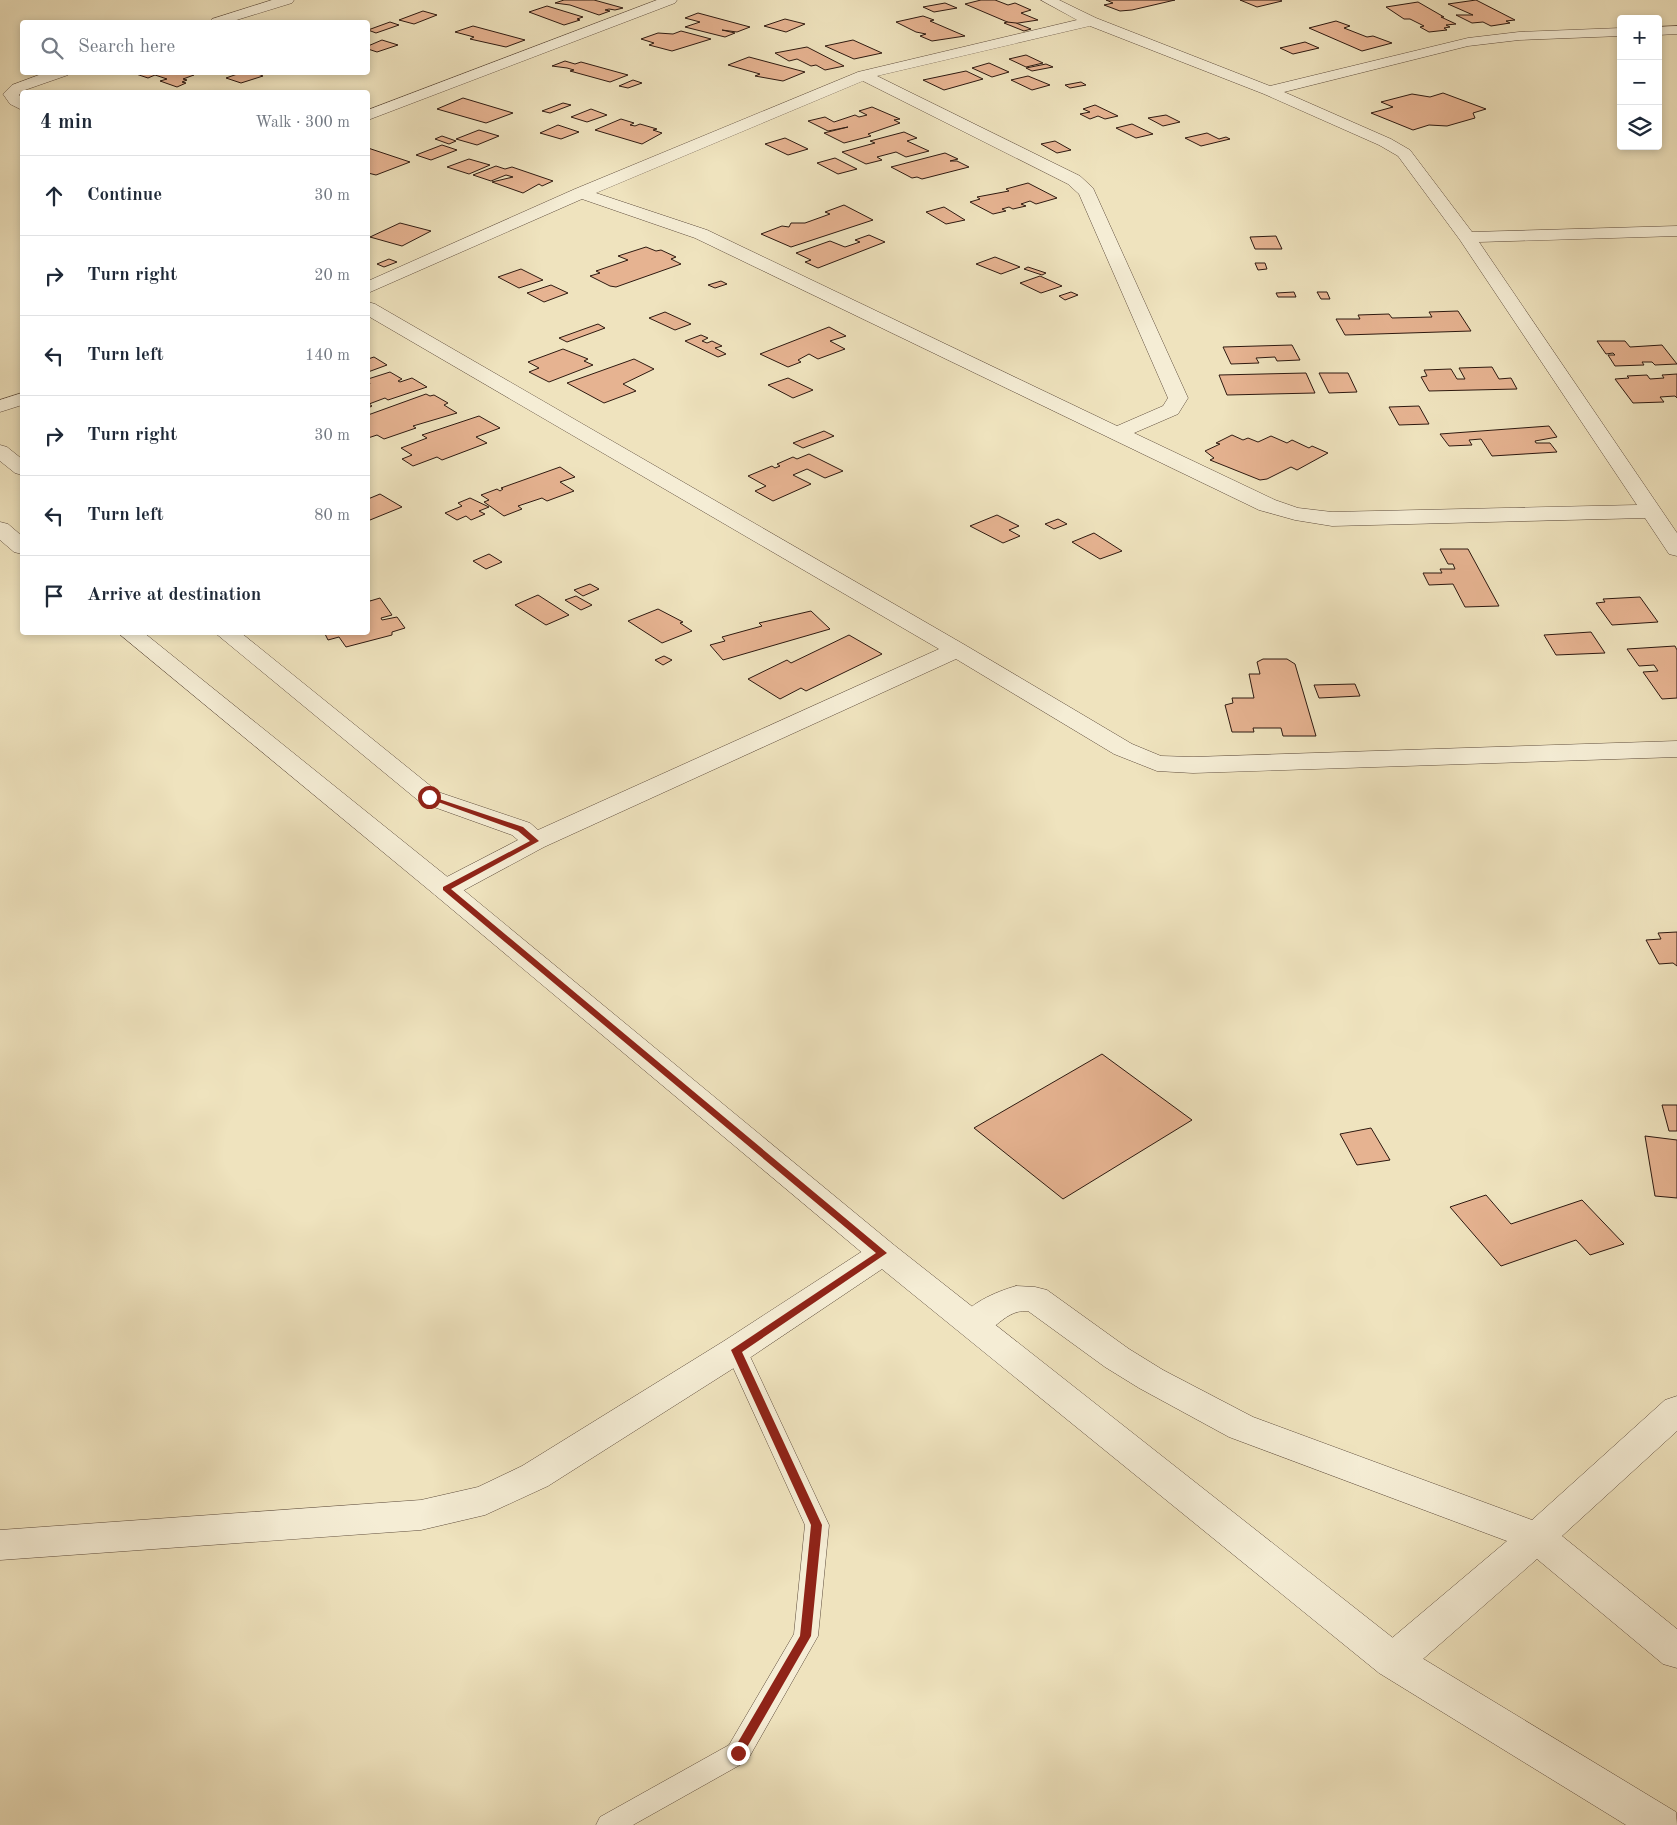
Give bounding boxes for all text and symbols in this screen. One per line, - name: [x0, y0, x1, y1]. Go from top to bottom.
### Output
- map controls: [1617, 15, 1662, 150]
- button: +: [1617, 15, 1662, 60]
- search box: [20, 20, 370, 75]
- icon: search: [38, 34, 66, 62]
- text: Search here: [78, 38, 175, 57]
- button: −: [1617, 60, 1662, 105]
- button: layers: [1617, 105, 1662, 150]
- text: 4 min: [40, 112, 93, 133]
- text: Walk · 300 m: [255, 115, 350, 131]
- icon: ahead: [40, 182, 68, 210]
- text: Continue: [87, 186, 162, 205]
- text: 30 m: [314, 188, 350, 204]
- icon: right: [40, 262, 68, 290]
- text: Turn right: [87, 266, 177, 285]
- text: 20 m: [314, 268, 350, 284]
- icon: left: [40, 342, 68, 370]
- text: Turn left: [87, 346, 164, 365]
- text: 140 m: [305, 348, 350, 364]
- icon: right: [40, 422, 68, 450]
- text: Turn right: [87, 426, 177, 445]
- text: 30 m: [314, 428, 350, 444]
- icon: left: [40, 502, 68, 530]
- text: Turn left: [87, 506, 164, 525]
- text: 80 m: [314, 508, 350, 524]
- icon: arrive: [40, 582, 68, 610]
- text: Arrive at destination: [87, 586, 261, 605]
- route start: [418, 786, 441, 809]
- route end: [727, 1742, 750, 1765]

